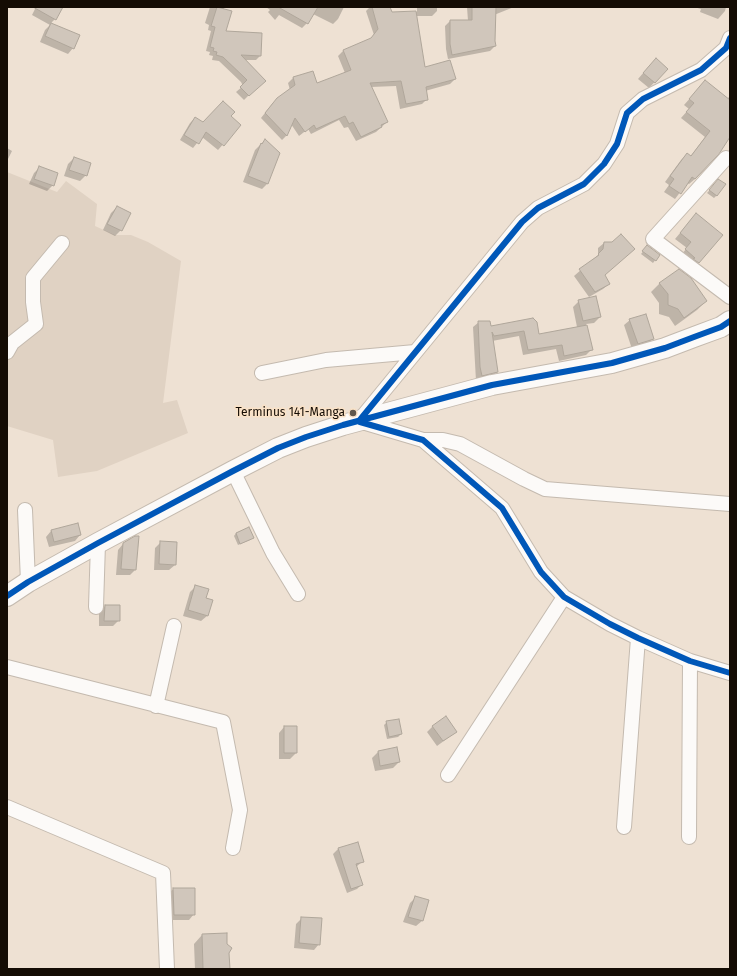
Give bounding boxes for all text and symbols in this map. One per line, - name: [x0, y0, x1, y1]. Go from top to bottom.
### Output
- place label: Terminus 141-Manga: [235, 406, 345, 420]
- marker: Terminus 141-Manga: [348, 408, 358, 418]

